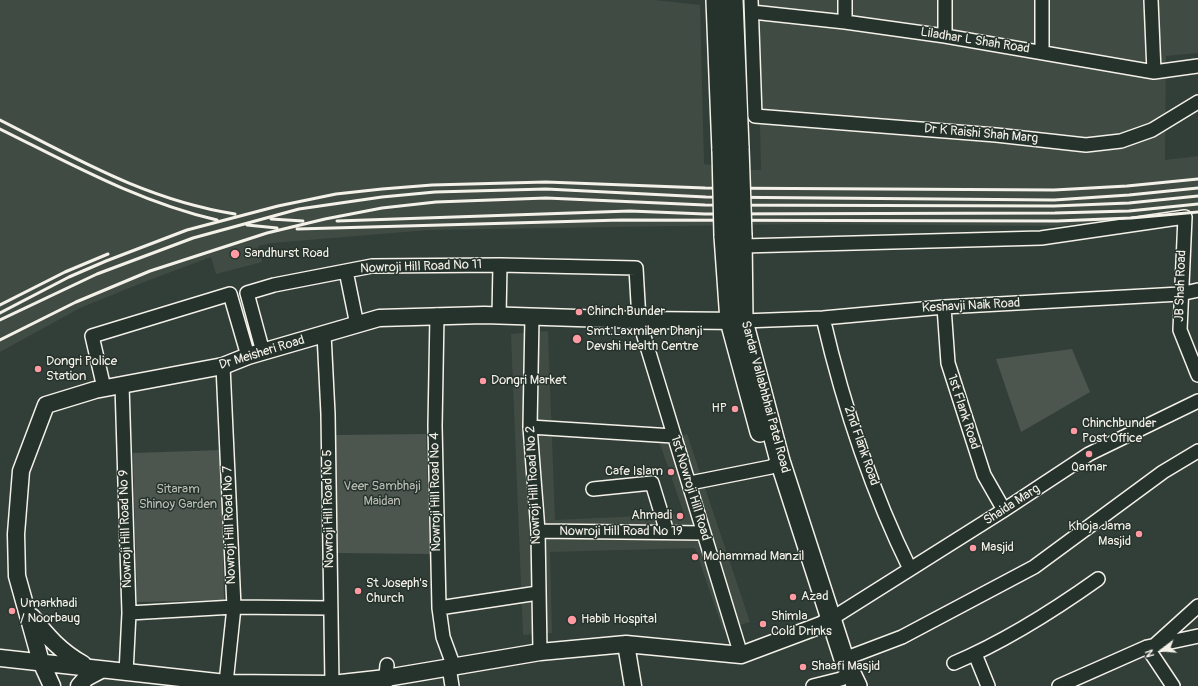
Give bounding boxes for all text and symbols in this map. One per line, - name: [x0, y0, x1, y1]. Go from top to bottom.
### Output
- street label: Liladhar L Shah Road: [919, 25, 1031, 57]
- street label: Dr K Raishi Shah Marg: [923, 121, 1039, 147]
- place label: Sandhurst Road: [244, 246, 329, 262]
- marker: Sandhurst Road: [229, 248, 241, 260]
- street label: JB Shah Road: [1172, 250, 1190, 322]
- street label: Nowroji Hill Road No 11: [360, 257, 482, 277]
- street label: Keshavji Naik Road: [921, 296, 1021, 316]
- place label: Chinch Bunder: [587, 304, 665, 320]
- marker: Chinch Bunder: [574, 307, 584, 317]
- street label: Sardar Vallabhbhai Patel Road: [737, 319, 793, 475]
- place label: Smt.Laxmiben Dhanji Devshi Health Centre: [586, 324, 702, 355]
- street label: Dr Meisheri Road: [217, 333, 307, 373]
- marker: Smt.Laxmiben Dhanji Devshi Health Centre: [571, 333, 583, 345]
- place label: Dongri Police Station: [46, 354, 117, 385]
- marker: Dongri Police Station: [33, 364, 43, 374]
- street label: 1st Flank Road: [944, 372, 982, 452]
- place label: Dongri Market: [491, 373, 567, 389]
- marker: Dongri Market: [478, 376, 488, 386]
- place label: HP: [712, 401, 727, 417]
- marker: HP: [730, 404, 740, 414]
- street label: 2nd Flank Road: [840, 404, 882, 488]
- place label: Chinchbunder Post Office: [1082, 416, 1156, 447]
- street label: Nowroji Hill Road No 2: [523, 425, 545, 545]
- marker: Chinchbunder Post Office: [1069, 426, 1079, 436]
- street label: Nowroji Hill Road No 4: [427, 432, 445, 552]
- street label: 1st Nowroji Hill Road: [667, 433, 713, 543]
- street label: Nowroji Hill Road No 5: [320, 449, 338, 569]
- marker: Qamar: [1084, 449, 1094, 459]
- place label: Qamar: [1071, 460, 1107, 476]
- place label: Cafe Islam: [605, 464, 663, 480]
- street label: Nowroji Hill Road No 7: [220, 465, 240, 585]
- marker: Cafe Islam: [666, 467, 676, 477]
- street label: Nowroji Hill Road No 9: [116, 470, 136, 588]
- park label: Veer Sambhaji Maidan: [343, 479, 421, 510]
- street label: Shaida Marg: [981, 481, 1043, 529]
- park label: Sitaram Shinoy Garden: [139, 482, 217, 513]
- place label: Ahmadi: [631, 508, 672, 524]
- marker: Ahmadi: [675, 511, 685, 521]
- place label: Khoja Jama Masjid: [1068, 519, 1131, 550]
- street label: Nowroji Hill Road No 19: [559, 524, 683, 540]
- marker: Khoja Jama Masjid: [1134, 529, 1144, 539]
- place label: Masjid: [981, 540, 1014, 556]
- marker: Masjid: [968, 543, 978, 553]
- place label: Mohammad Manzil: [703, 549, 804, 565]
- marker: Mohammad Manzil: [690, 552, 700, 562]
- place label: St Joseph's Church: [366, 576, 428, 607]
- marker: St Joseph's Church: [353, 586, 363, 596]
- place label: Azad: [801, 589, 828, 605]
- marker: Azad: [788, 592, 798, 602]
- place label: Umarkhadi / Noorbaug: [20, 596, 80, 627]
- marker: Umarkhadi / Noorbaug: [7, 606, 17, 616]
- place label: Shimla Cold Drinks: [771, 609, 832, 640]
- place label: Habib Hospital: [581, 612, 657, 628]
- marker: Habib Hospital: [566, 614, 578, 626]
- marker: Shimla Cold Drinks: [758, 619, 768, 629]
- north arrow: [1142, 630, 1182, 670]
- text: N: [1143, 648, 1157, 659]
- place label: Shaafi Masjid: [811, 659, 880, 675]
- marker: Shaafi Masjid: [798, 662, 808, 672]

